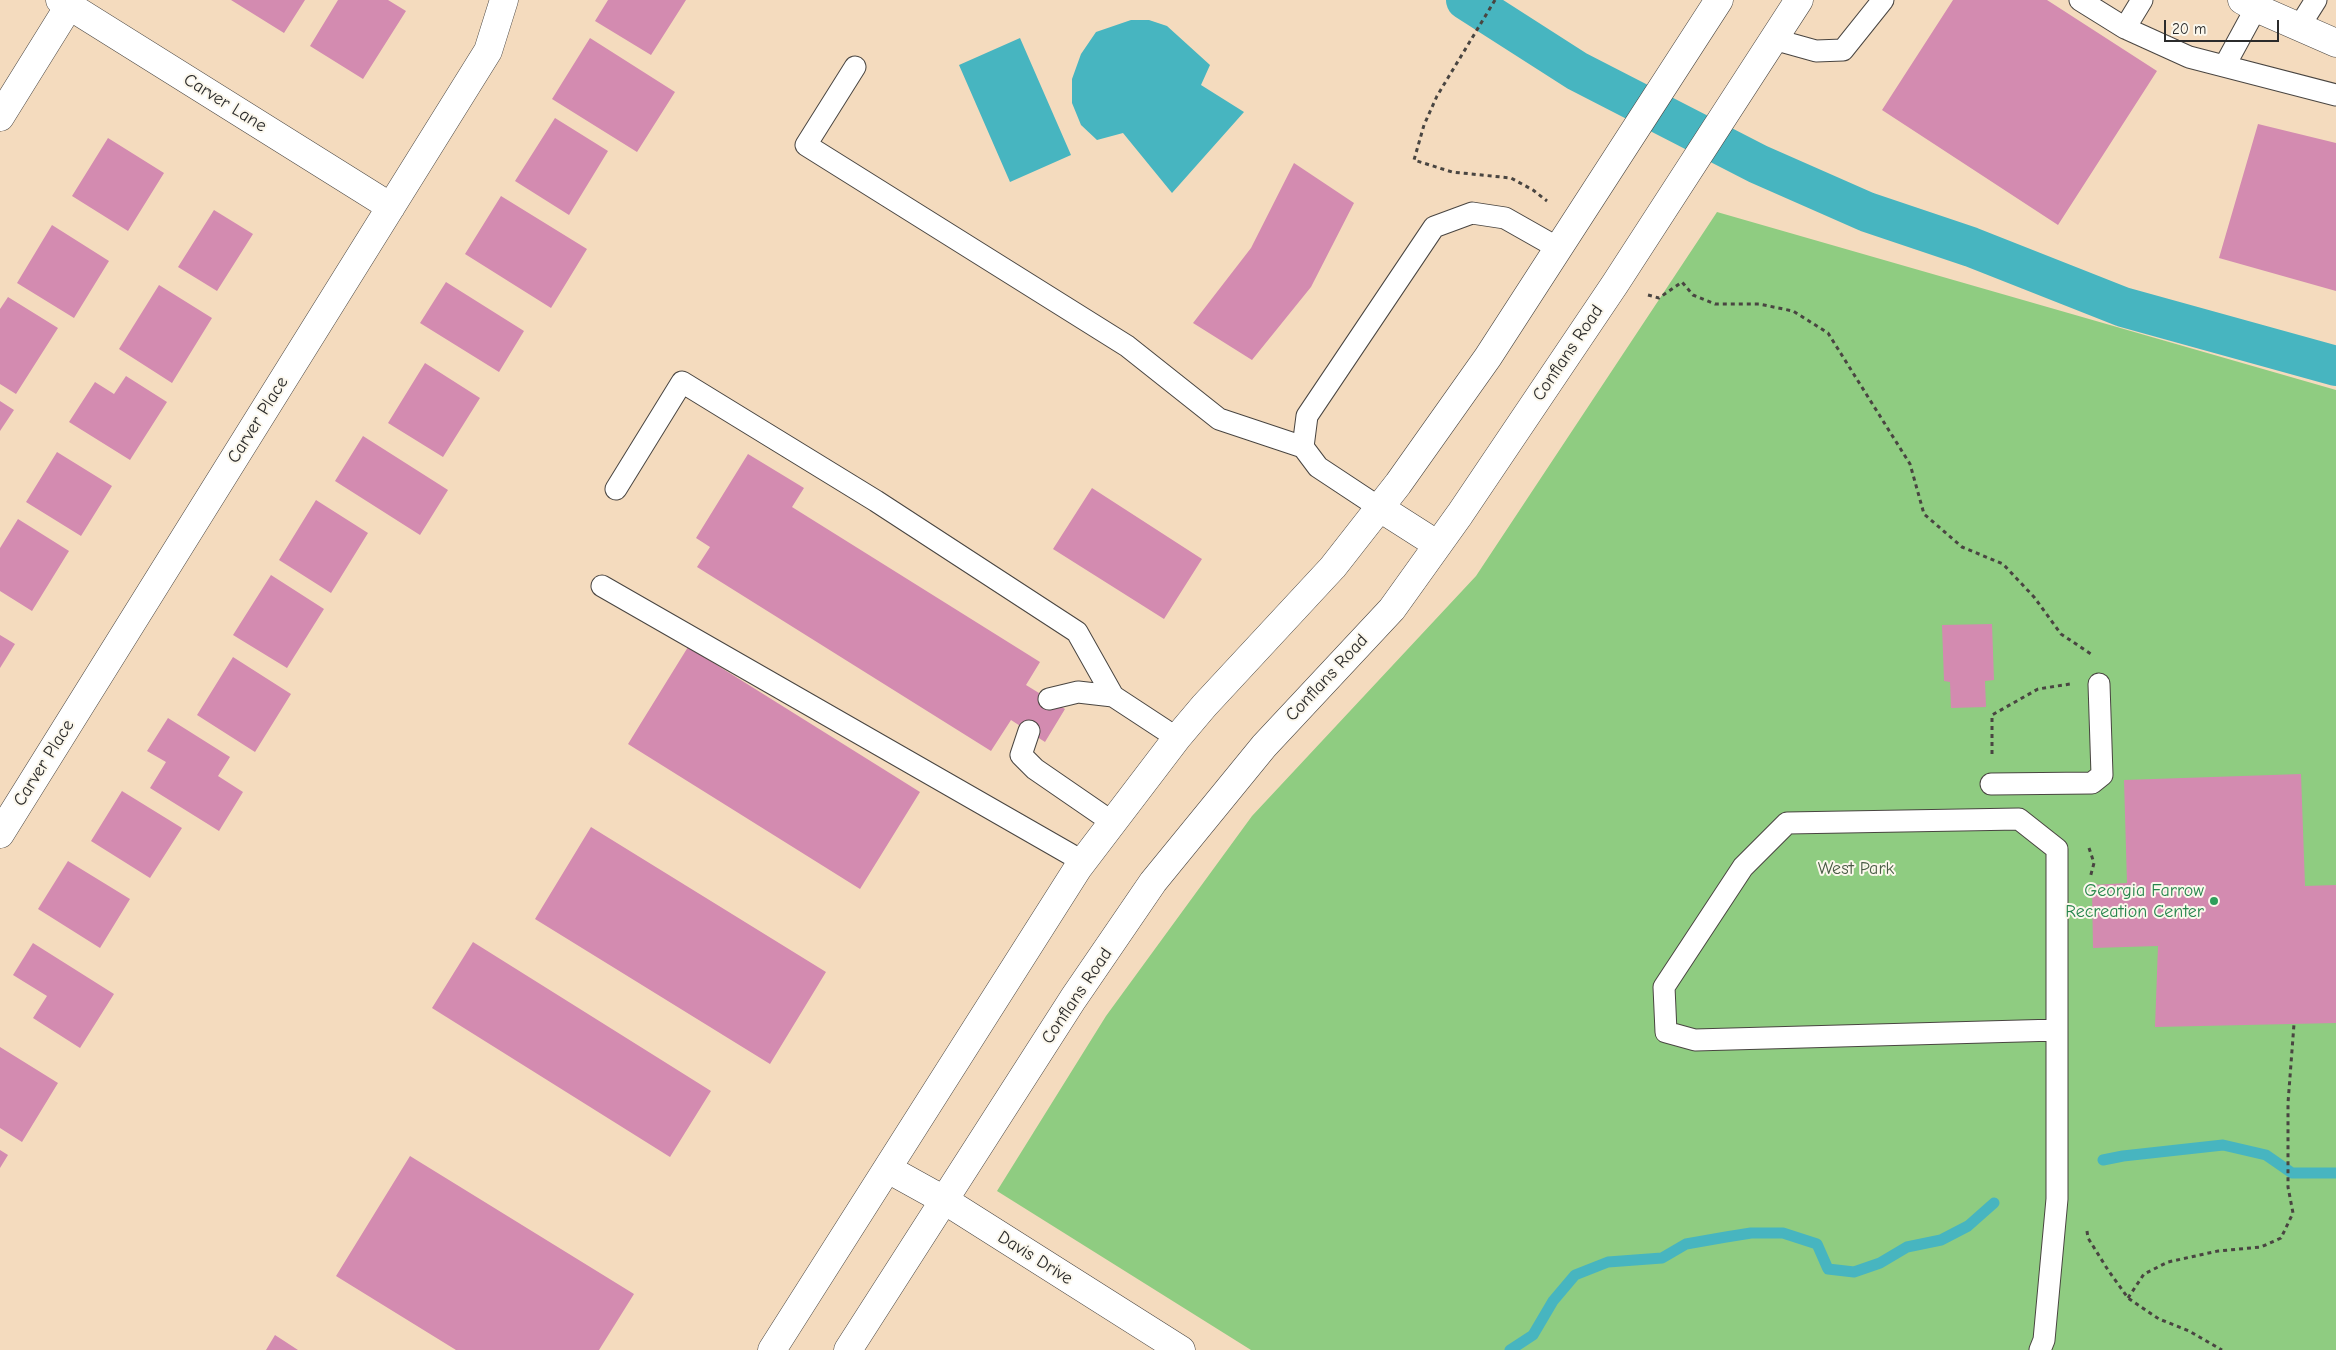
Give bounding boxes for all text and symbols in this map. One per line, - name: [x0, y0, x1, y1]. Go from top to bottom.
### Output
- scale bar: [2166, 10, 2281, 42]
- text: 20 m: [2172, 20, 2206, 38]
- street label: Carver Lane: [180, 69, 270, 137]
- street label: Conflans Road: [1528, 301, 1608, 405]
- street label: Carver Place: [223, 373, 293, 467]
- street label: Conflans Road: [1281, 630, 1373, 726]
- street label: Carver Place: [9, 716, 79, 810]
- park label: West Park: [1818, 858, 1894, 880]
- place label: Georgia Farrow Recreation Center: [2065, 880, 2204, 922]
- marker: Georgia Farrow Recreation Center: [2208, 895, 2220, 907]
- street label: Conflans Road: [1037, 944, 1117, 1048]
- street label: Davis Drive: [993, 1226, 1077, 1290]

